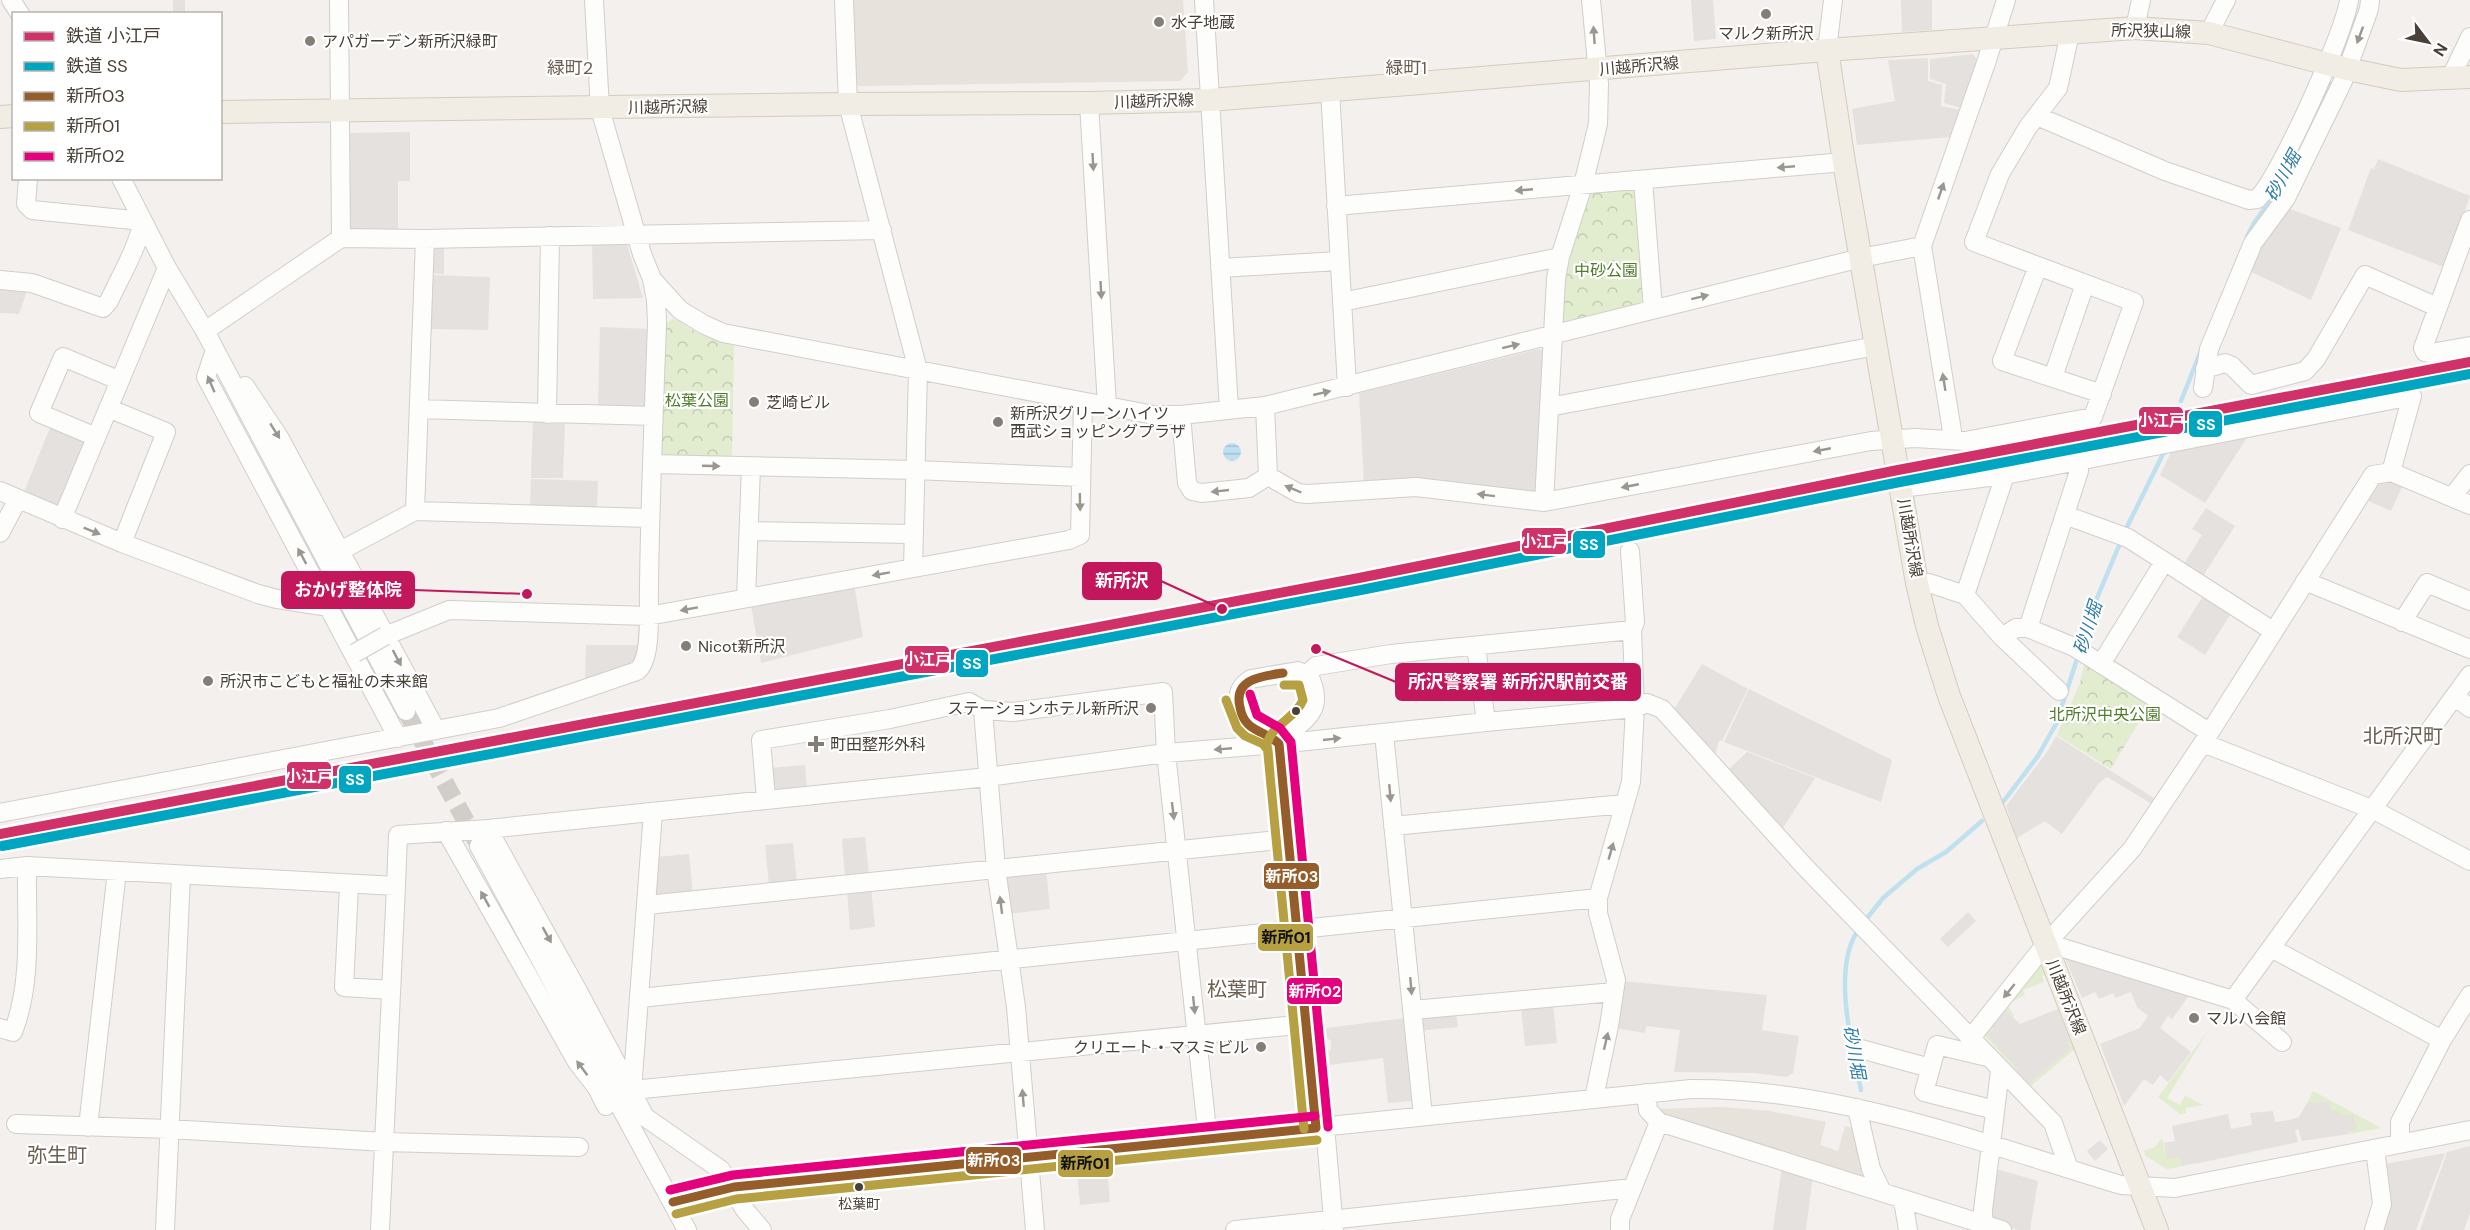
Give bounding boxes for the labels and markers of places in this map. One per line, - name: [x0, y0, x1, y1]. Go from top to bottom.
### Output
- marker: マルク新所沢: [1759, 7, 1773, 21]
- place label: 水子地蔵: [1171, 12, 1235, 33]
- marker: 水子地蔵: [1152, 15, 1166, 29]
- place label: マルク新所沢: [1718, 23, 1814, 44]
- place label: アパガーデン新所沢緑町: [322, 31, 498, 52]
- marker: アパガーデン新所沢緑町: [303, 34, 317, 48]
- place label: 芝崎ビル: [766, 392, 830, 413]
- marker: 芝崎ビル: [747, 395, 761, 409]
- place label: 新所沢グリーンハイツ 西武ショッピングプラザ: [1010, 403, 1186, 442]
- marker: 新所沢グリーンハイツ 西武ショッピングプラザ: [991, 415, 1005, 429]
- callout: 新所沢: [1083, 563, 1161, 599]
- callout: おかげ整体院: [282, 572, 414, 608]
- place label: Nicot新所沢: [698, 636, 786, 657]
- marker: Nicot新所沢: [679, 639, 693, 653]
- callout: 所沢警察署 新所沢駅前交番: [1396, 664, 1640, 700]
- place label: 所沢市こどもと福祉の未来館: [220, 671, 428, 692]
- marker: 所沢市こどもと福祉の未来館: [201, 674, 215, 688]
- place label: ステーションホテル新所沢: [947, 698, 1139, 719]
- marker: ステーションホテル新所沢: [1144, 701, 1158, 715]
- unlabelled marker: [1290, 705, 1302, 717]
- place label: 町田整形外科: [830, 734, 926, 755]
- marker: 町田整形外科: [807, 735, 825, 753]
- place label: マルハ会館: [2206, 1008, 2286, 1029]
- marker: マルハ会館: [2187, 1011, 2201, 1025]
- place label: クリエート・マスミビル: [1073, 1037, 1249, 1058]
- marker: クリエート・マスミビル: [1254, 1040, 1268, 1054]
- marker: 松葉町: [853, 1181, 865, 1193]
- place label: 松葉町: [838, 1195, 880, 1213]

